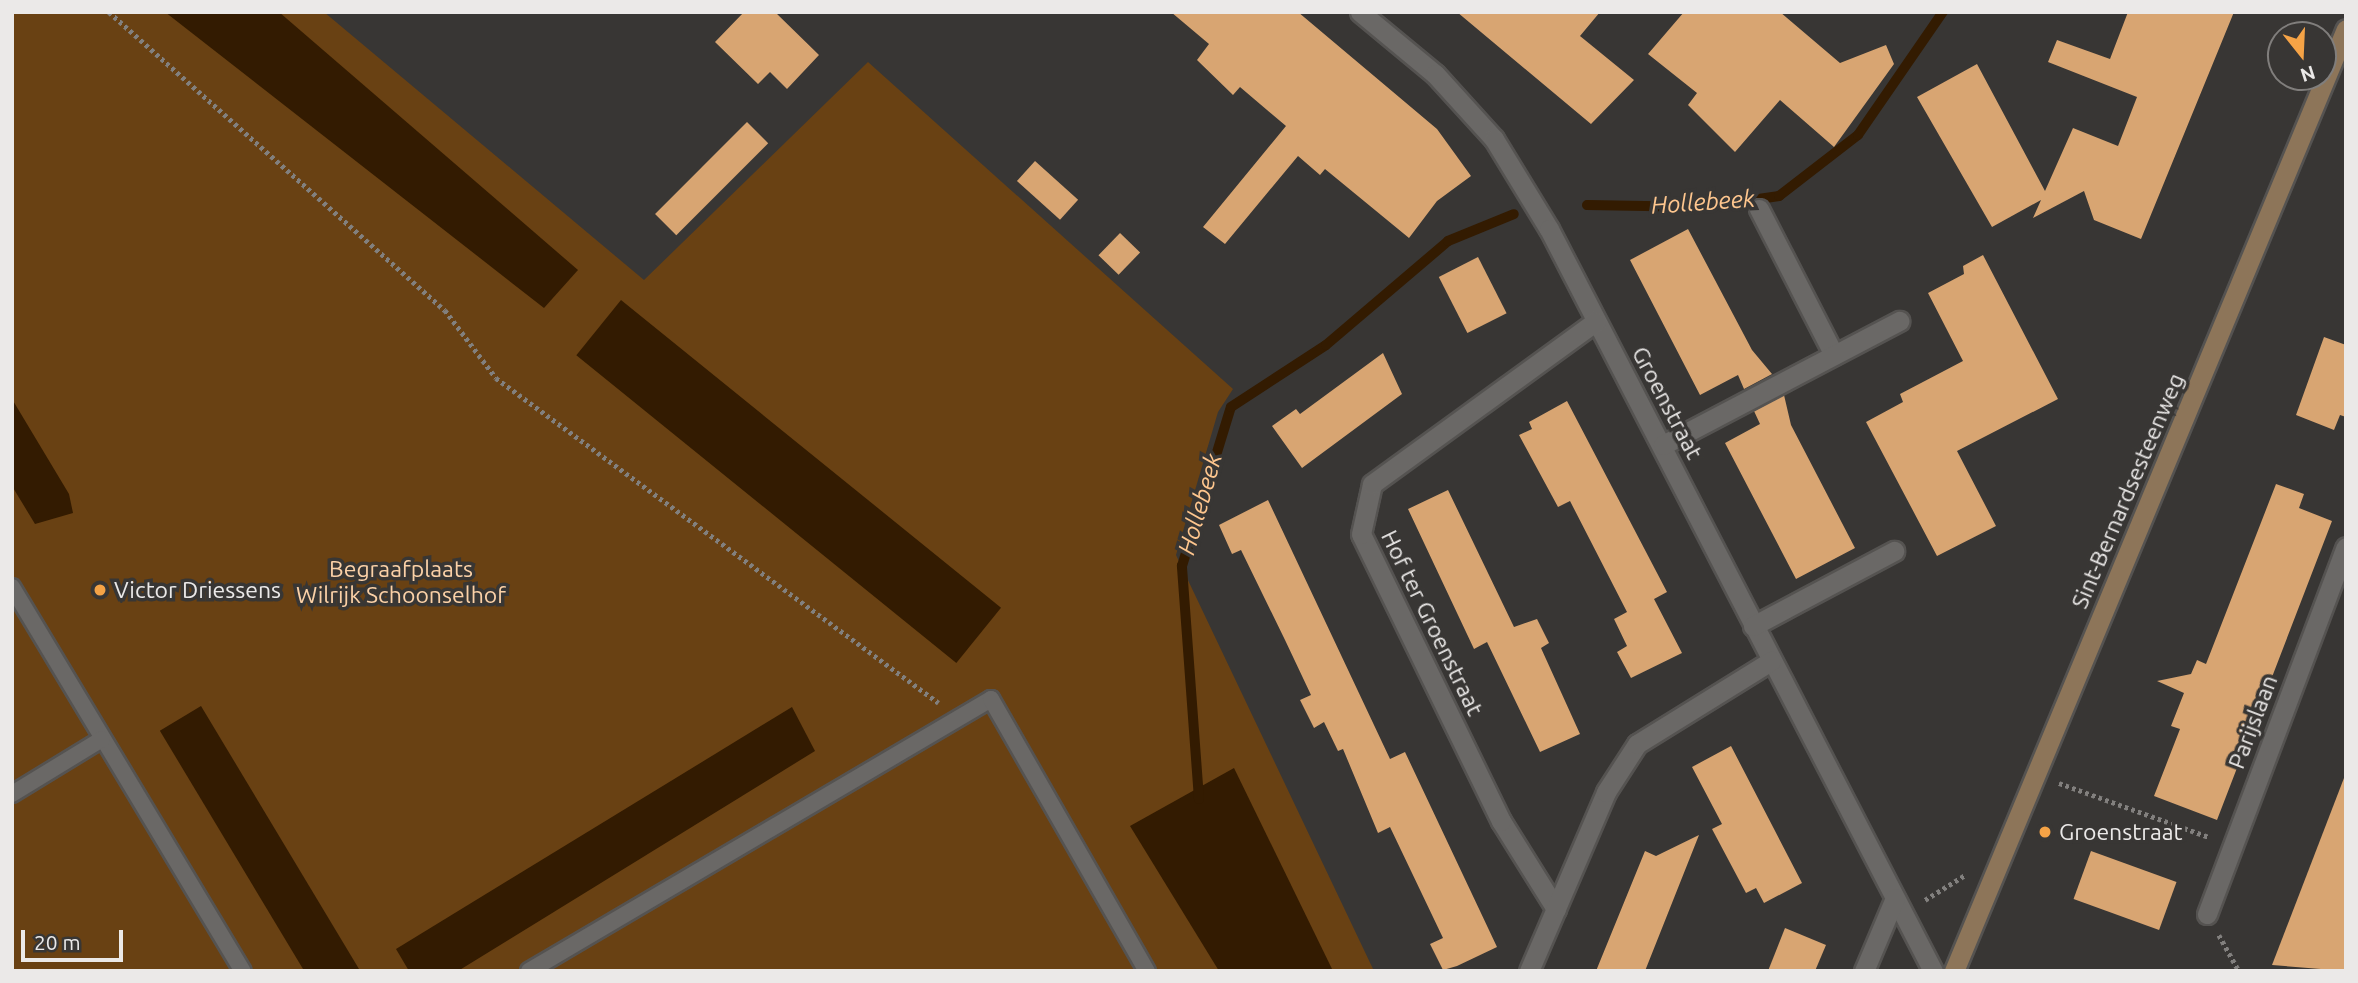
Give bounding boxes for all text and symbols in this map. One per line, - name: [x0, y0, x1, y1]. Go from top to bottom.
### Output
- north arrow: [2267, 21, 2337, 91]
- text: N: [2298, 61, 2318, 87]
- water label: Hollebeek: [1650, 184, 1756, 220]
- street label: Groenstraat: [1626, 342, 1708, 464]
- street label: Sint-Bernardsesteenweg: [2066, 369, 2190, 613]
- water label: Hollebeek: [1172, 450, 1228, 558]
- street label: Hof ter Groenstraat: [1375, 526, 1489, 720]
- park label: Begraafplaats Wilrijk Schoonselhof: [296, 555, 506, 609]
- place label: Victor Driessens: [114, 576, 281, 604]
- marker: Victor Driessens: [92, 582, 108, 598]
- street label: Parijslaan: [2223, 671, 2283, 773]
- place label: Groenstraat: [2059, 818, 2183, 846]
- marker: Groenstraat: [2037, 824, 2053, 840]
- scale bar: [24, 916, 126, 960]
- text: 20 m: [34, 930, 81, 954]

